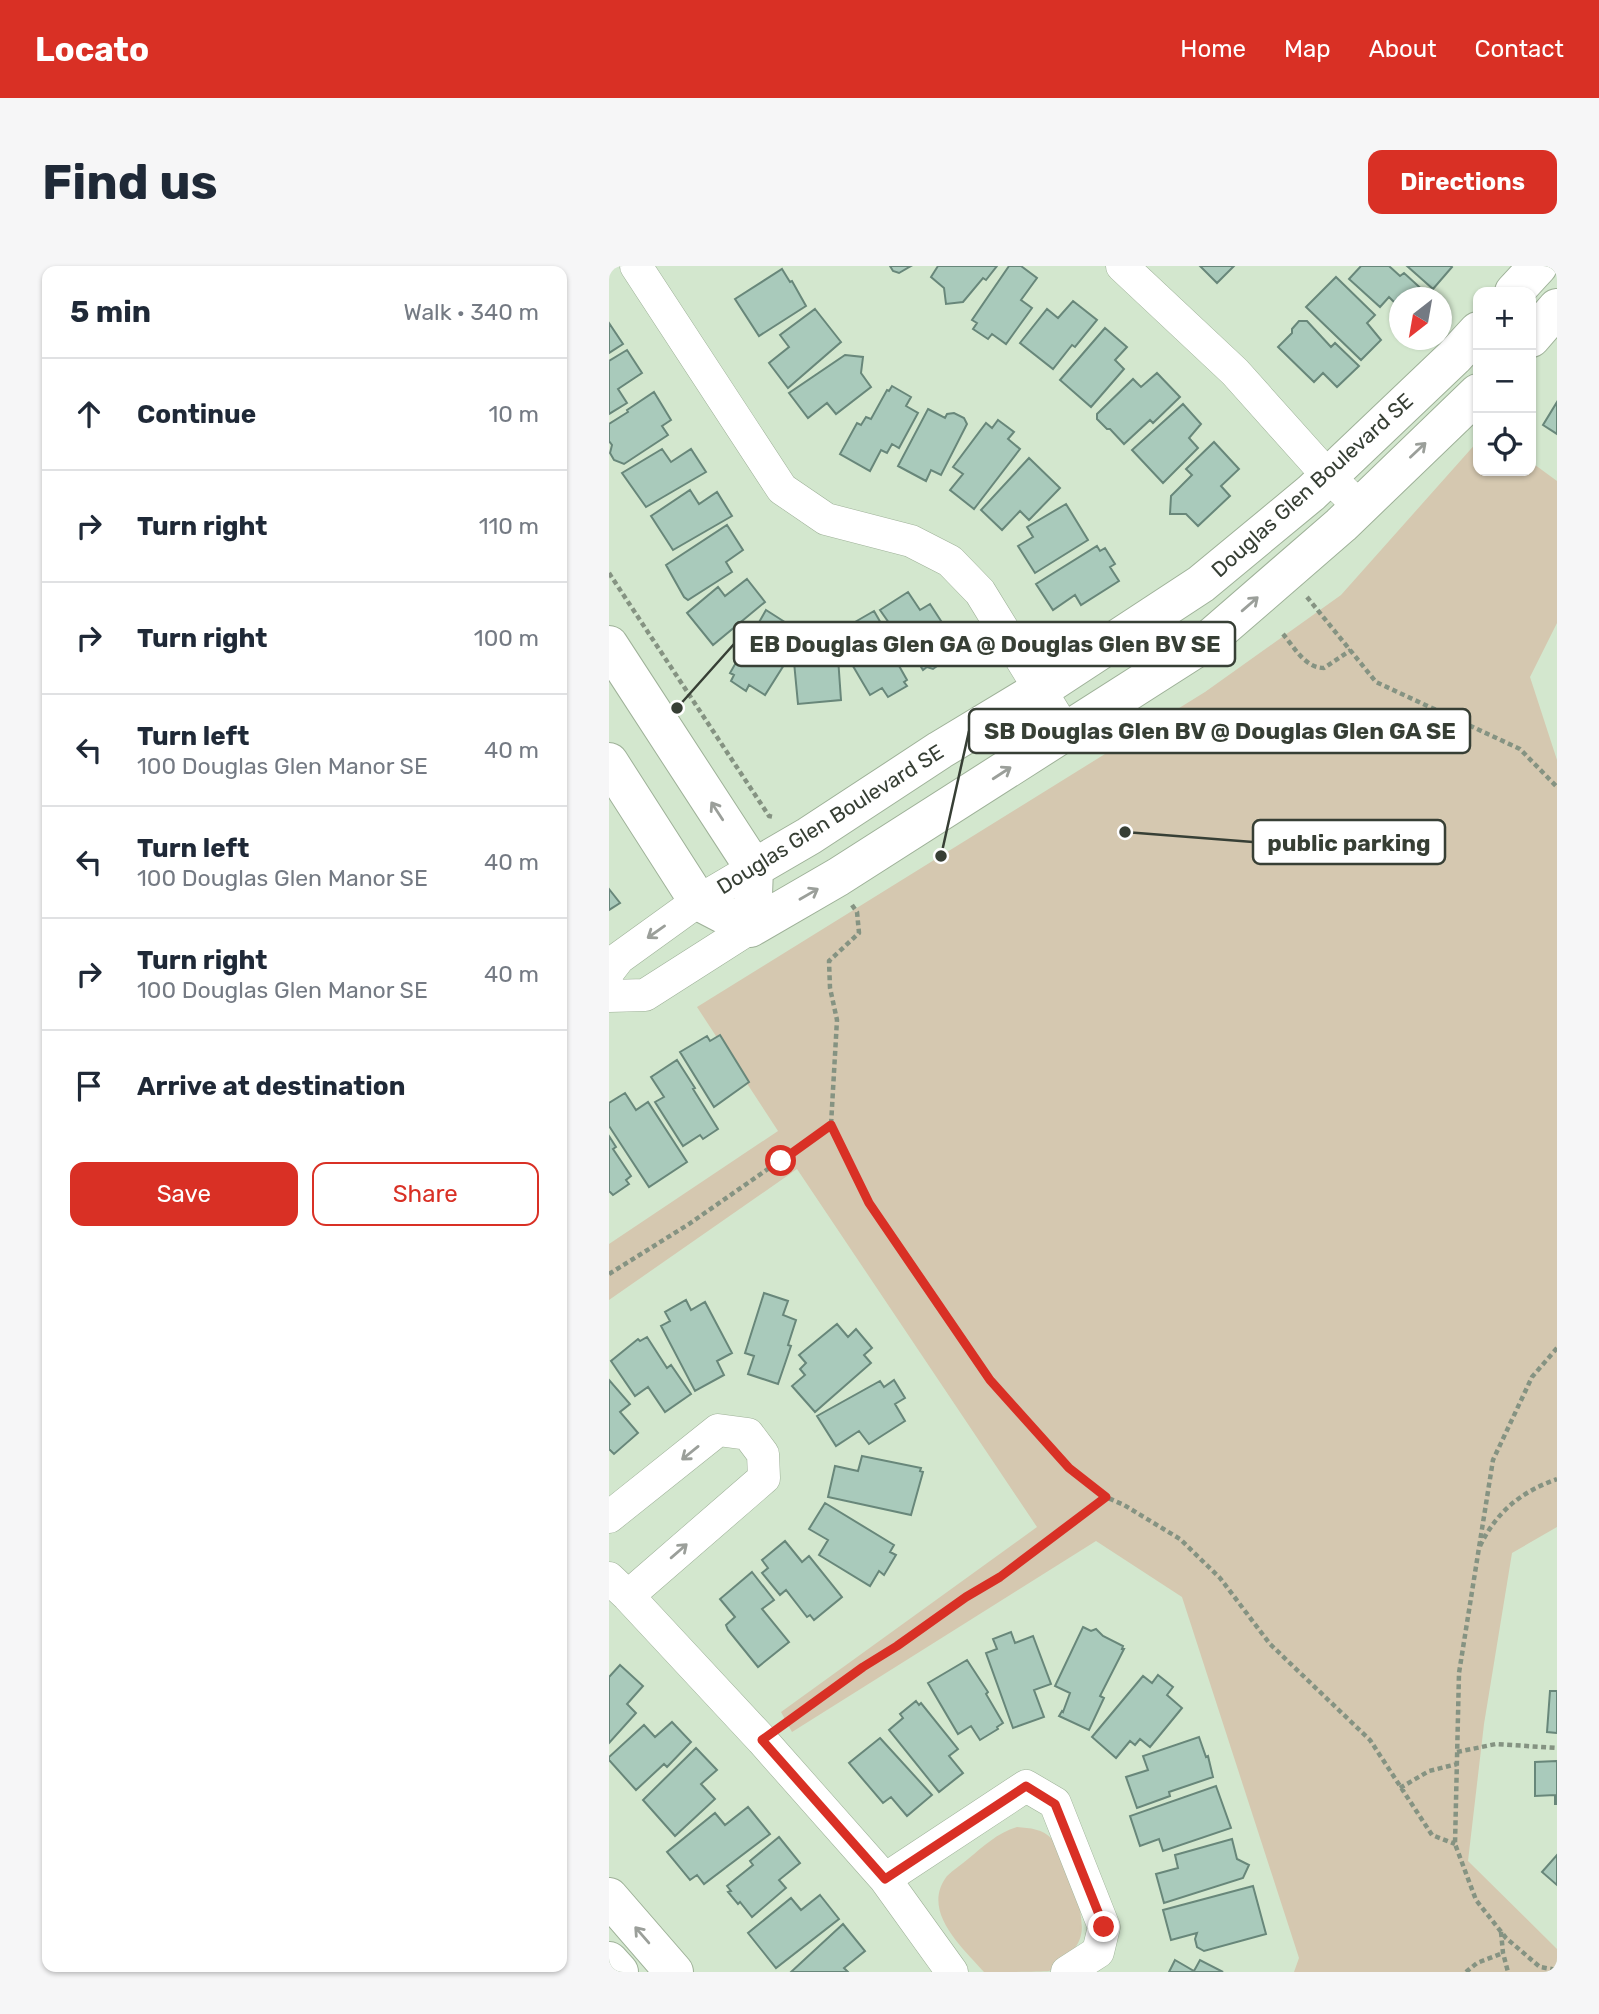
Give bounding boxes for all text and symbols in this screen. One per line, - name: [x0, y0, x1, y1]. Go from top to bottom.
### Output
- text: Locato: [35, 30, 149, 69]
- text: Home: [1180, 35, 1246, 63]
- text: Map: [1284, 35, 1331, 63]
- text: About: [1369, 35, 1437, 63]
- text: Contact: [1475, 35, 1564, 63]
- button: Directions: [1368, 150, 1557, 214]
- text: Find us: [42, 153, 218, 211]
- north arrow: [1389, 287, 1452, 350]
- map controls: [1473, 287, 1536, 476]
- button: +: [1473, 287, 1536, 350]
- text: 5 min: [70, 294, 151, 330]
- text: Walk · 340 m: [404, 298, 539, 326]
- button: −: [1473, 350, 1536, 413]
- street label: Douglas Glen Boulevard SE: [1206, 388, 1418, 582]
- icon: ahead: [70, 395, 108, 433]
- text: Continue: [137, 399, 256, 430]
- text: 10 m: [488, 400, 539, 428]
- button: locate: [1473, 413, 1536, 476]
- one-way arrow: [1409, 442, 1426, 459]
- icon: right: [70, 507, 108, 545]
- text: Turn right: [137, 511, 267, 542]
- text: 110 m: [479, 512, 539, 540]
- one-way arrow: [1241, 596, 1259, 612]
- icon: right: [70, 619, 108, 657]
- callout: EB Douglas Glen GA @ Douglas Glen BV SE: [734, 622, 1235, 666]
- text: Turn right: [137, 623, 267, 654]
- text: 100 m: [474, 624, 539, 652]
- text: EB Douglas Glen GA @ Douglas Glen BV SE: [749, 630, 1221, 658]
- callout: SB Douglas Glen BV @ Douglas Glen GA SE: [969, 709, 1470, 753]
- text: SB Douglas Glen BV @ Douglas Glen GA SE: [984, 717, 1456, 745]
- text: Turn left: [137, 721, 249, 752]
- icon: left: [70, 731, 108, 769]
- text: 40 m: [484, 736, 539, 764]
- street label: Douglas Glen Boulevard SE: [712, 739, 948, 899]
- text: 100 Douglas Glen Manor SE: [137, 752, 428, 780]
- one-way arrow: [991, 765, 1011, 779]
- one-way arrow: [710, 802, 724, 821]
- callout: public parking: [1253, 820, 1445, 864]
- text: public parking: [1267, 829, 1431, 857]
- text: Turn left: [137, 833, 249, 864]
- icon: left: [70, 843, 108, 881]
- text: 40 m: [484, 848, 539, 876]
- text: 100 Douglas Glen Manor SE: [137, 864, 428, 892]
- one-way arrow: [799, 887, 819, 901]
- one-way arrow: [647, 924, 666, 939]
- text: Turn right: [137, 945, 267, 976]
- icon: right: [70, 955, 108, 993]
- text: 40 m: [484, 960, 539, 988]
- text: 100 Douglas Glen Manor SE: [137, 976, 428, 1004]
- icon: arrive: [70, 1067, 108, 1105]
- text: Arrive at destination: [137, 1071, 405, 1102]
- route start: [765, 1145, 796, 1176]
- button: Save: [70, 1162, 298, 1226]
- button: Share: [312, 1162, 539, 1226]
- one-way arrow: [681, 1445, 699, 1460]
- one-way arrow: [670, 1543, 688, 1559]
- route end: [1088, 1911, 1119, 1942]
- one-way arrow: [634, 1926, 650, 1944]

